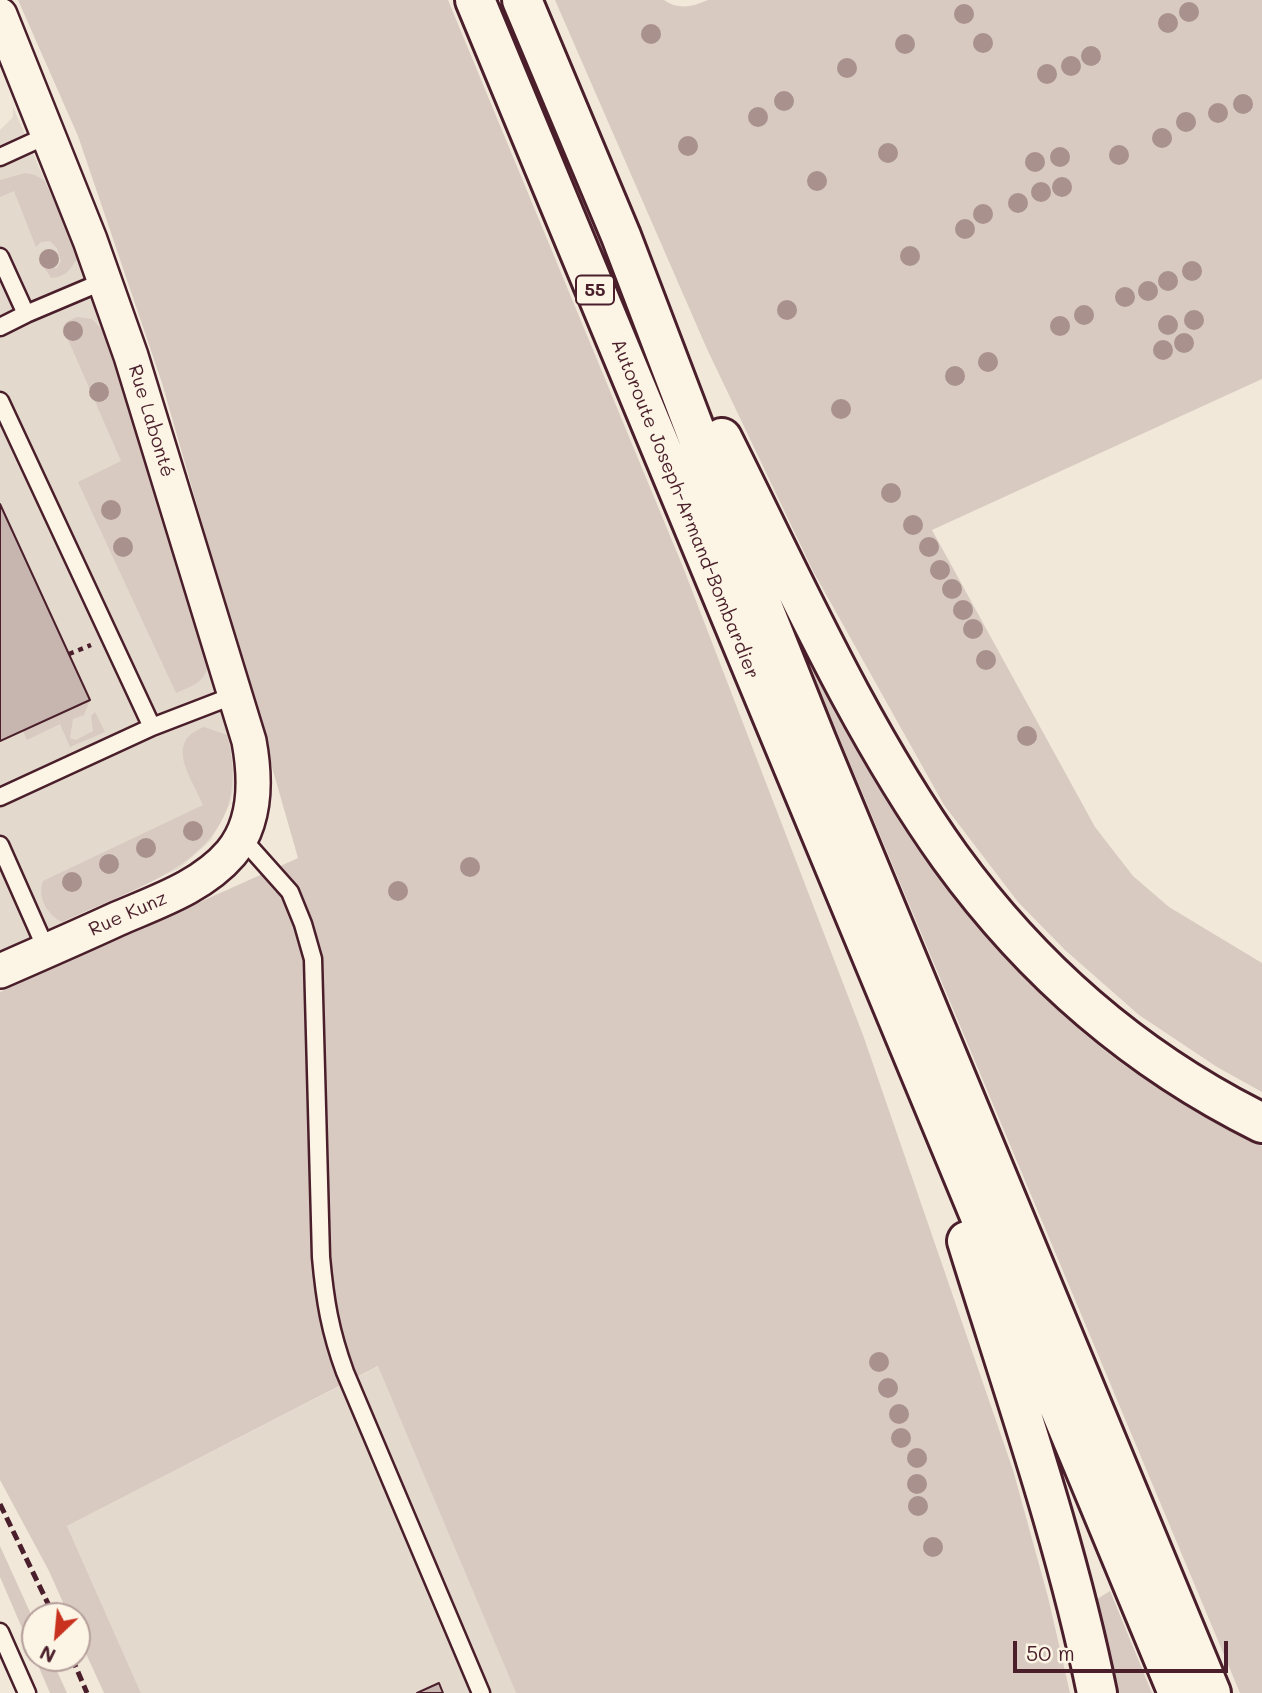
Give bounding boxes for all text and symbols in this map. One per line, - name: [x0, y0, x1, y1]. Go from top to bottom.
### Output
- road number: 55: [576, 276, 614, 304]
- street label: Autoroute Joseph-Armand-Bombardier: [606, 336, 764, 682]
- street label: Rue Labonté: [123, 362, 179, 480]
- street label: Rue Kunz: [85, 887, 171, 941]
- north arrow: [21, 1602, 91, 1672]
- scale bar: [1017, 1626, 1232, 1670]
- text: 50 m: [1026, 1639, 1075, 1666]
- text: N: [35, 1640, 59, 1669]

